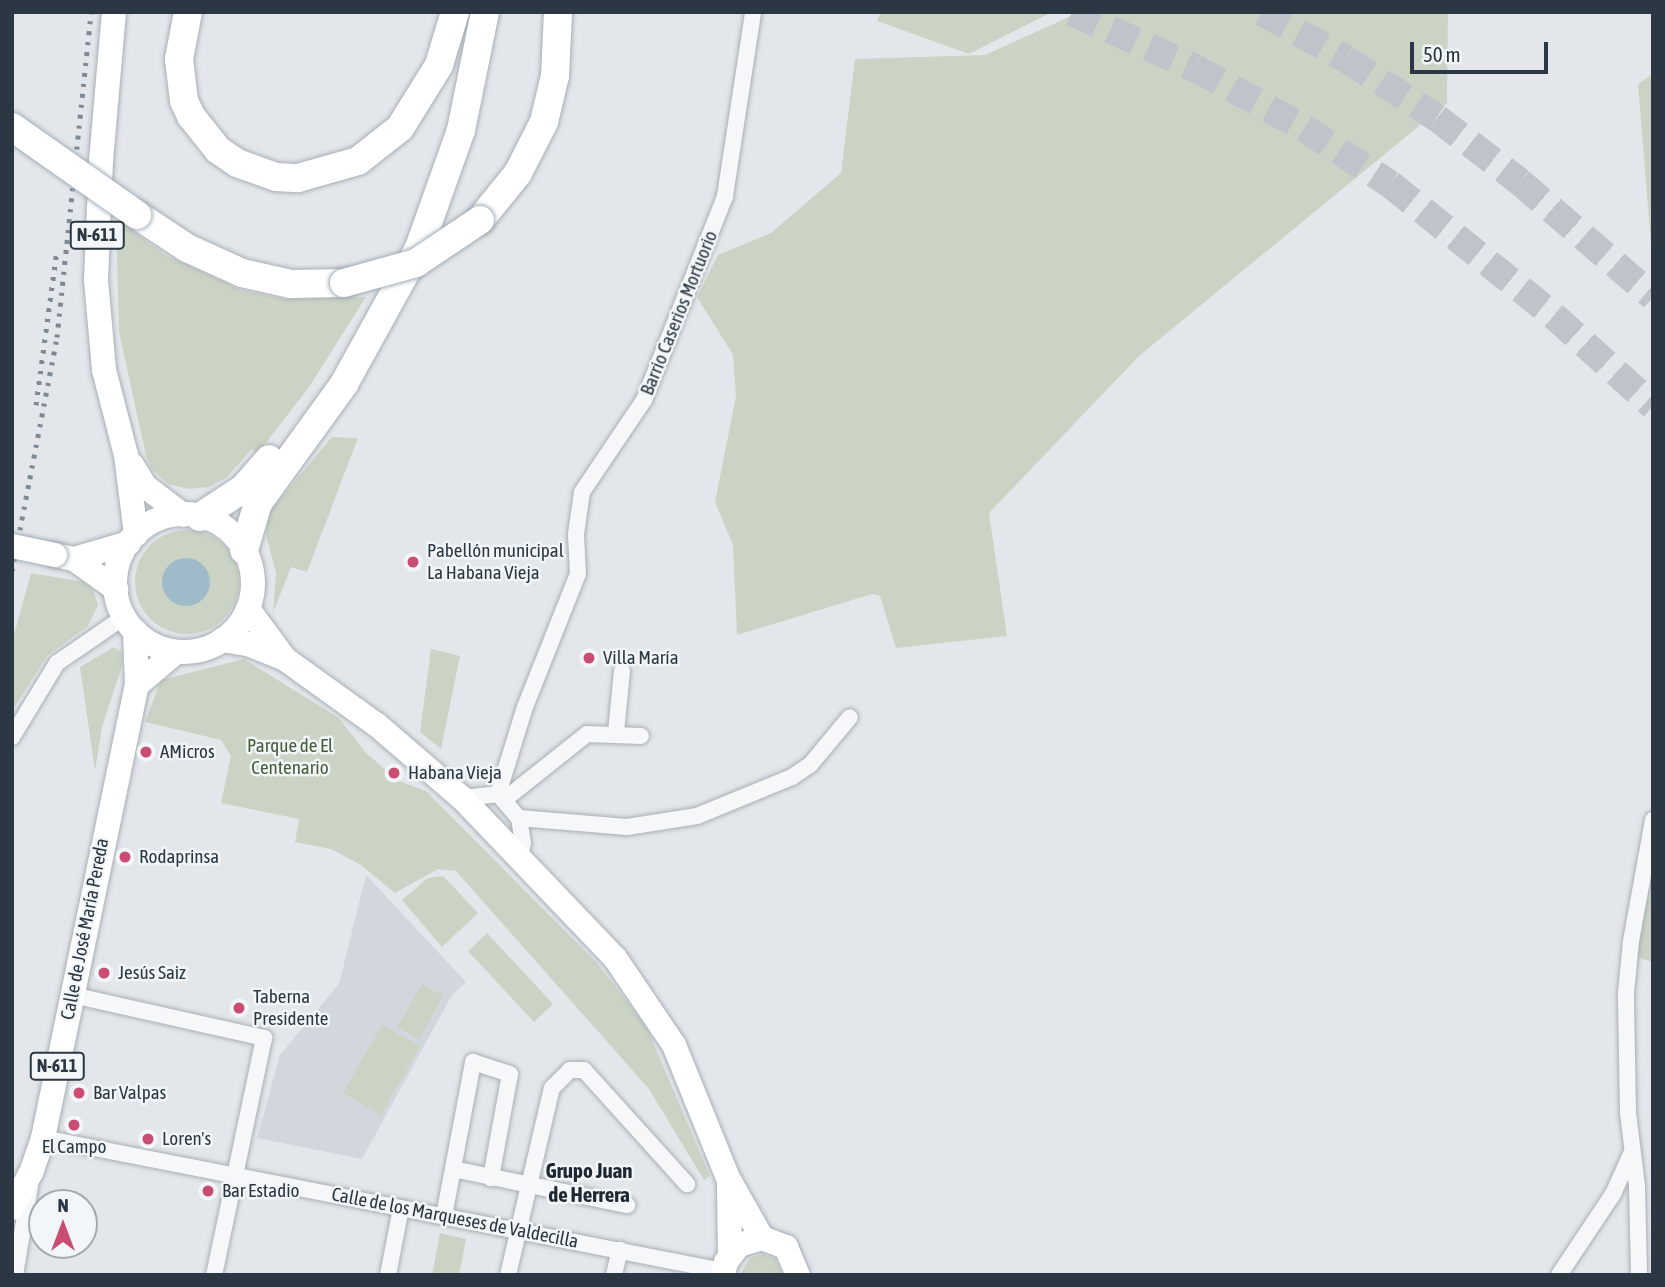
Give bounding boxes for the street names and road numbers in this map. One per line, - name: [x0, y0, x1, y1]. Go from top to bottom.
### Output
- road number: N-611: [69, 220, 125, 249]
- street label: Barrio Caserios Mortuorio: [636, 227, 722, 399]
- street label: Calle de José María Pereda: [56, 836, 114, 1022]
- road number: N-611: [29, 1051, 85, 1080]
- street label: Calle de los Marqueses de Valdecilla: [330, 1183, 580, 1253]

